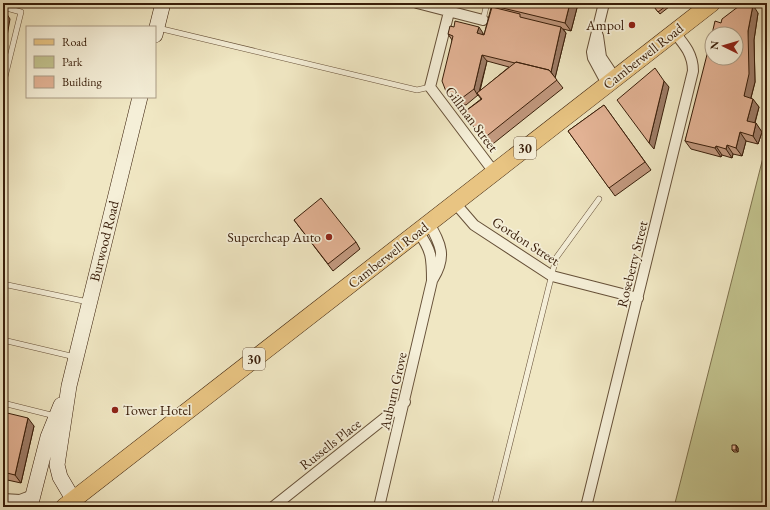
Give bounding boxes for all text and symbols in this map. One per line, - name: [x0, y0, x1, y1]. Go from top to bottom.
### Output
- place label: Ampol: [585, 16, 625, 34]
- street label: Camberwell Road: [599, 18, 688, 93]
- marker: Ampol: [627, 20, 637, 30]
- legend: [26, 26, 156, 98]
- north arrow: [704, 26, 744, 66]
- text: Road: [62, 34, 88, 50]
- text: N: [707, 40, 721, 50]
- text: Park: [62, 54, 83, 70]
- text: Building: [62, 74, 103, 90]
- street label: Gillman Street: [441, 83, 503, 156]
- road number: 30: [514, 137, 536, 159]
- street label: Burwood Road: [85, 198, 123, 283]
- street label: Gordon Street: [489, 213, 564, 270]
- street label: Camberwell Road: [344, 217, 433, 292]
- street label: Roseberry Street: [613, 218, 652, 309]
- place label: Supercheap Auto: [227, 228, 321, 246]
- marker: Supercheap Auto: [324, 232, 334, 242]
- road number: 30: [243, 348, 265, 370]
- street label: Auburn Grove: [375, 350, 411, 433]
- place label: Tower Hotel: [123, 401, 192, 419]
- marker: Tower Hotel: [110, 405, 120, 415]
- street label: Russells Place: [296, 414, 365, 474]

